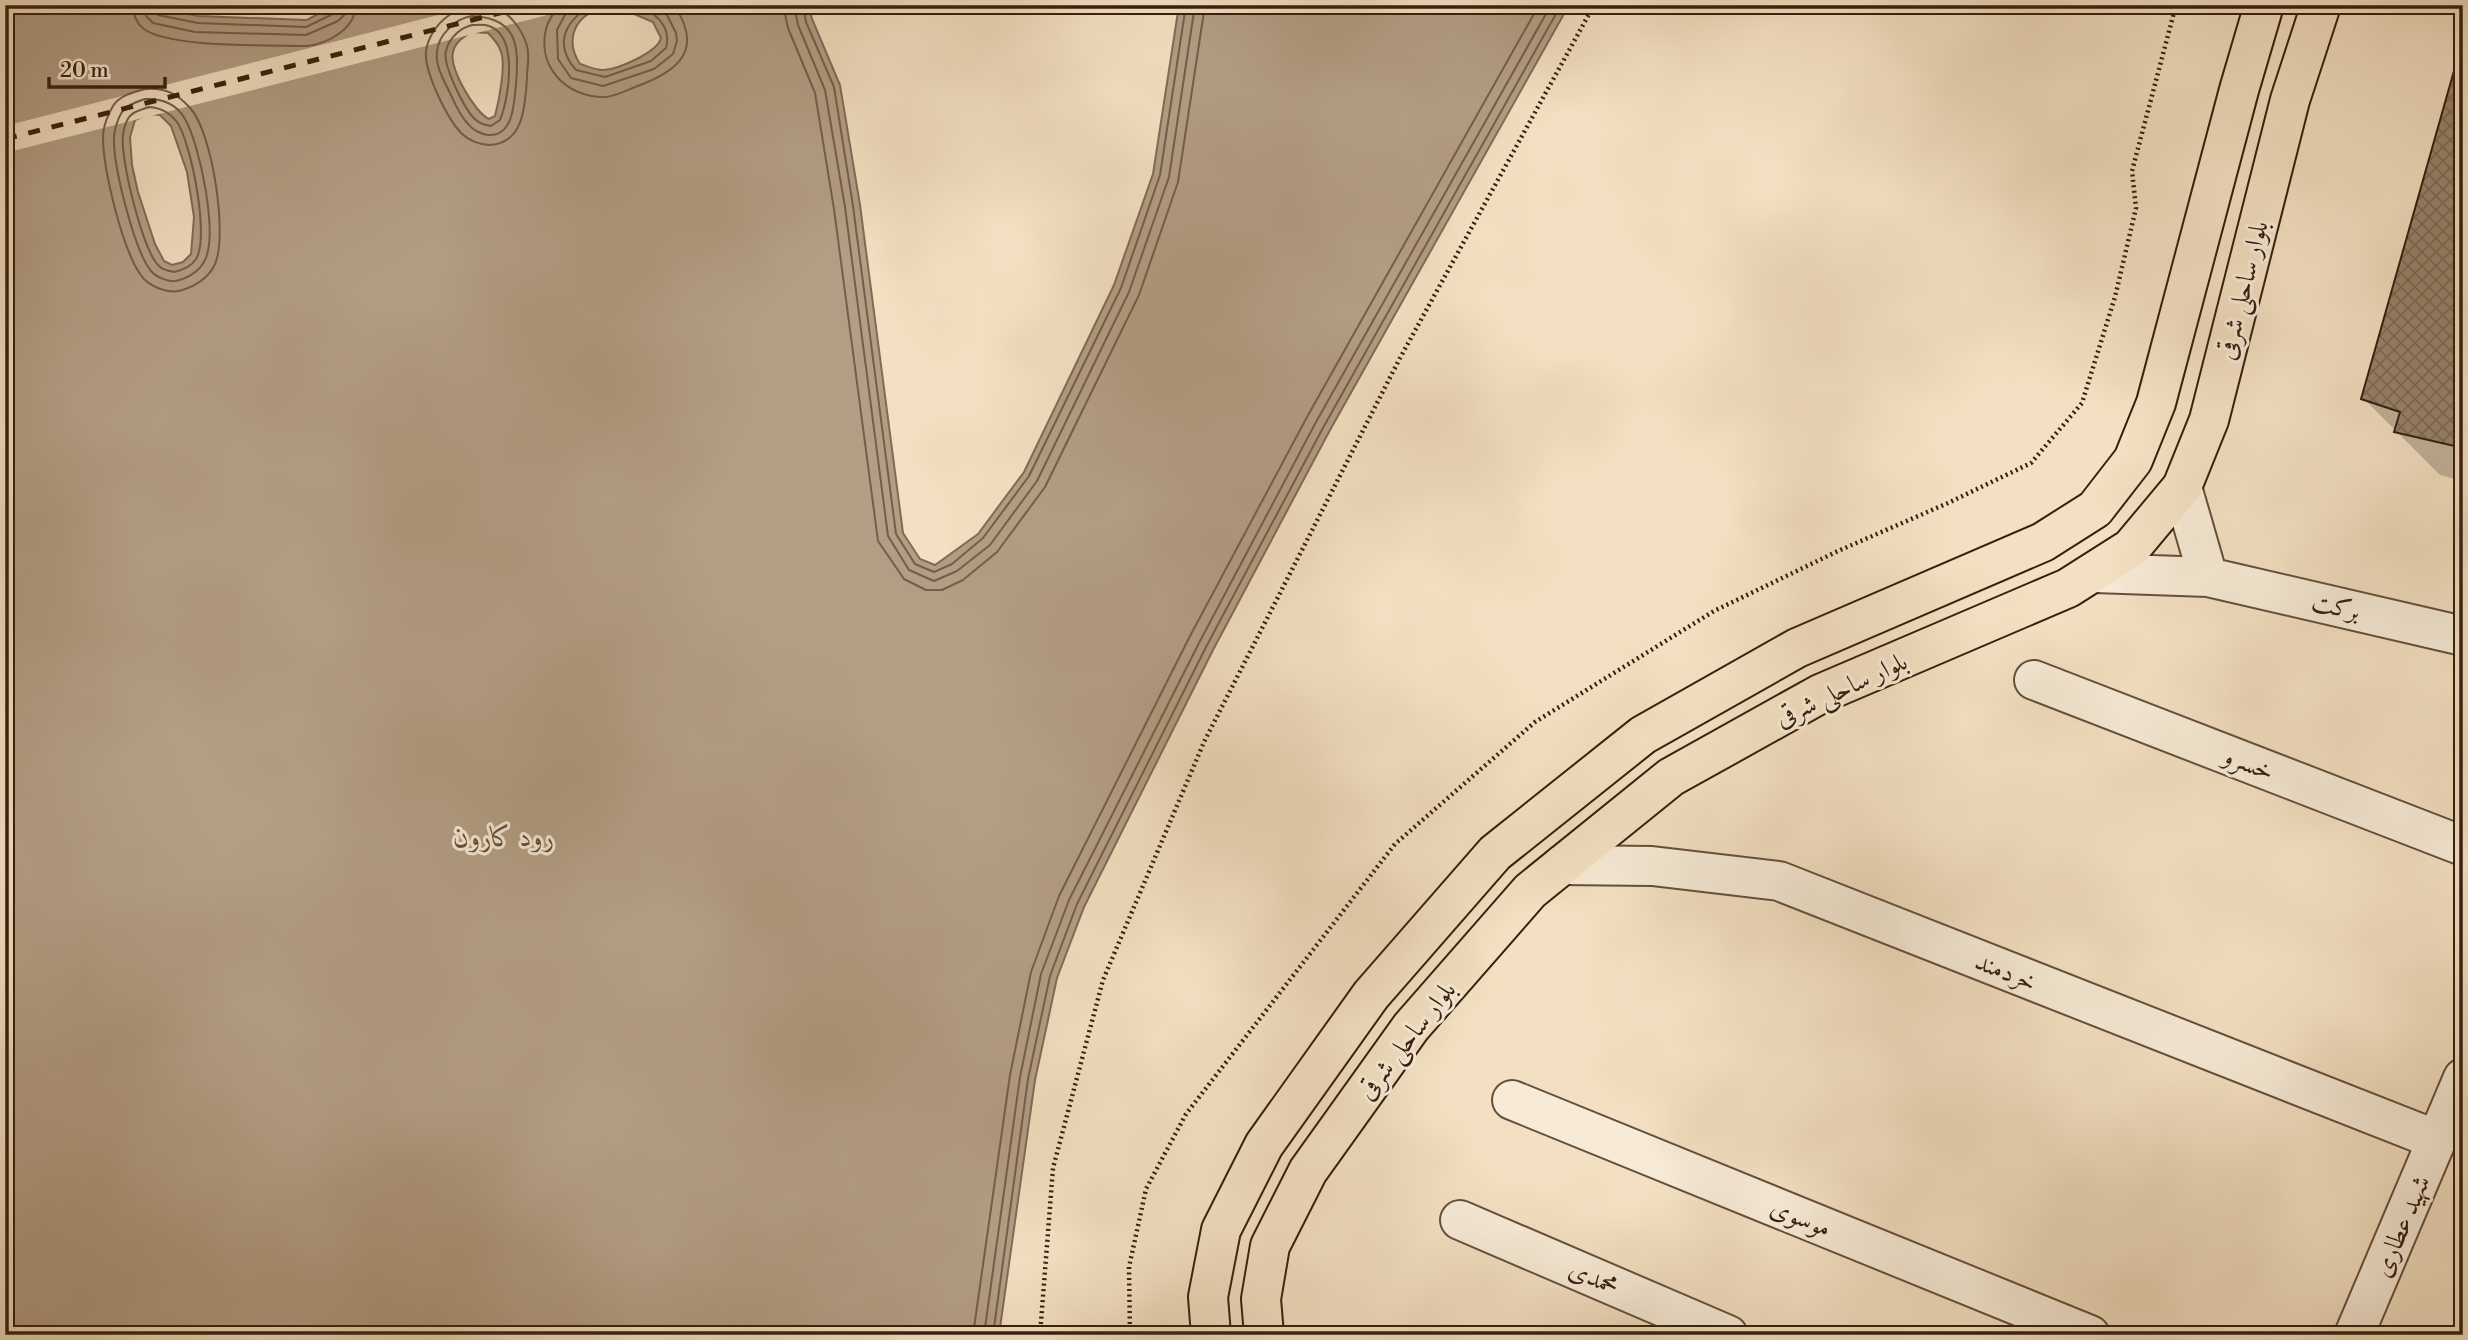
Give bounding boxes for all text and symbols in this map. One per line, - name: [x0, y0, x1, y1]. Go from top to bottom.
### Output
- scale bar: [49, 46, 164, 90]
- text: 20 m: [60, 58, 109, 84]
- street label: بلوار ساحلی شرقی: [2210, 217, 2278, 364]
- street label: برکت: [2308, 586, 2363, 628]
- street label: بلوار ساحلی شرقی: [1770, 645, 1913, 736]
- street label: خسرو: [2216, 739, 2279, 788]
- water label: رود کارون: [454, 820, 554, 855]
- street label: خردمند: [1970, 945, 2041, 999]
- street label: بلوار ساحلی شرقی: [1350, 975, 1465, 1108]
- street label: شهید عطاری: [2366, 1171, 2438, 1282]
- street label: موسوی: [1766, 1191, 1836, 1245]
- street label: محمدی: [1564, 1253, 1623, 1303]

